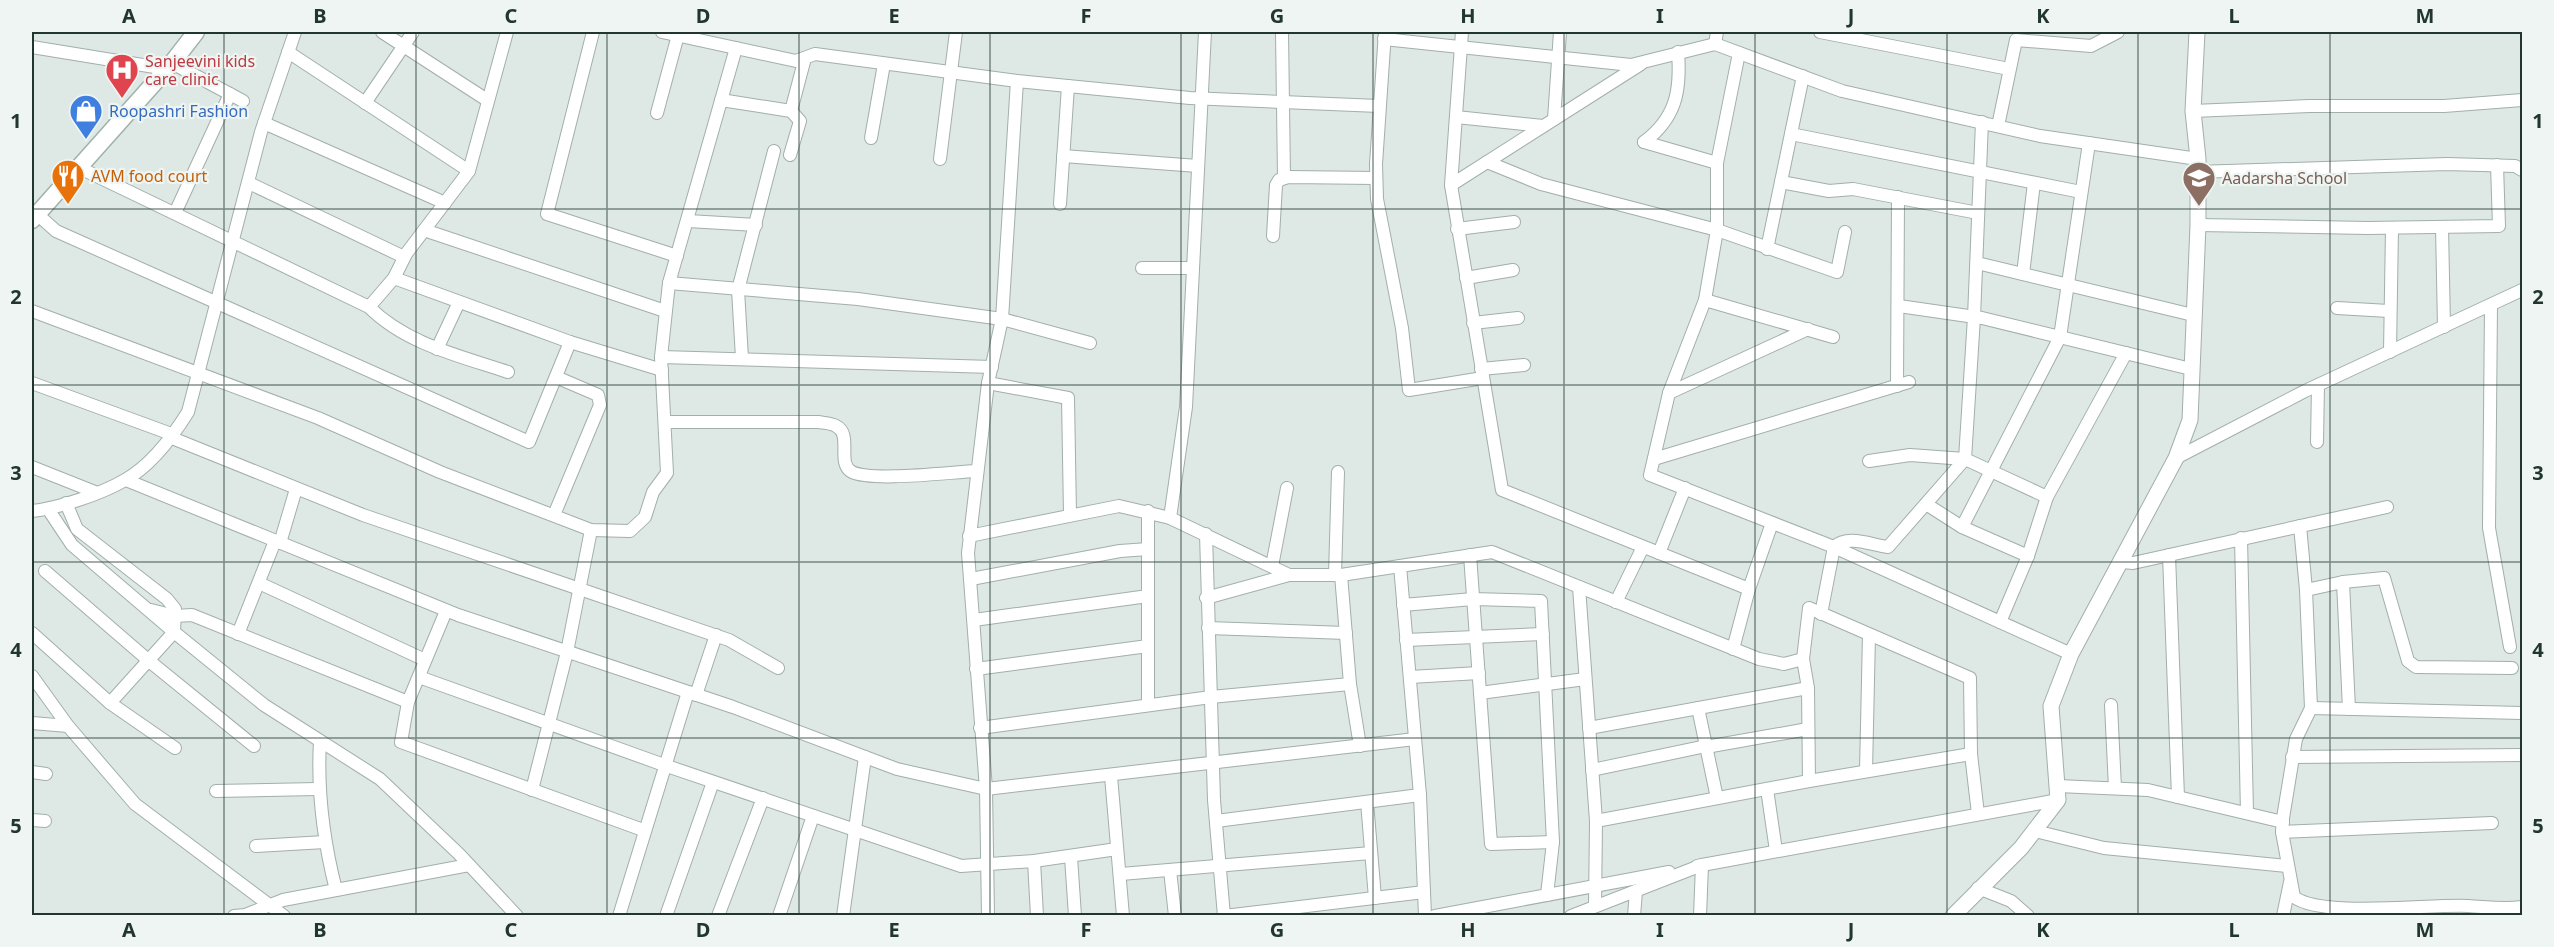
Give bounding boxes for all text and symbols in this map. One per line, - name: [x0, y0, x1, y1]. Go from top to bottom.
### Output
- text: A: [122, 2, 136, 29]
- text: B: [313, 2, 327, 29]
- text: C: [505, 2, 518, 29]
- text: D: [696, 2, 710, 29]
- text: E: [888, 2, 900, 29]
- text: F: [1081, 2, 1091, 29]
- text: G: [1270, 2, 1284, 29]
- text: H: [1460, 2, 1476, 29]
- text: I: [1656, 2, 1664, 29]
- text: J: [1846, 2, 1854, 29]
- text: K: [2036, 2, 2050, 29]
- text: L: [2228, 2, 2240, 29]
- text: M: [2416, 2, 2434, 29]
- place label: Sanjeevini kids care clinic: [145, 50, 255, 90]
- hospital icon: Sanjeevini kids care clinic: [104, 52, 140, 99]
- shop icon: Roopashri Fashion: [68, 93, 104, 140]
- place label: Roopashri Fashion: [109, 100, 248, 122]
- text: 1: [10, 107, 22, 134]
- text: 1: [2532, 107, 2544, 134]
- restaurant icon: AVM food court: [50, 158, 86, 205]
- school or university icon: Aadarsha School: [2181, 160, 2217, 207]
- place label: AVM food court: [91, 165, 208, 187]
- place label: Aadarsha School: [2222, 167, 2347, 189]
- text: 2: [10, 283, 22, 310]
- text: 2: [2532, 283, 2544, 310]
- text: 3: [10, 459, 22, 486]
- text: 3: [2532, 459, 2544, 486]
- text: 4: [10, 636, 22, 663]
- text: 4: [2532, 636, 2544, 663]
- text: 5: [10, 812, 22, 839]
- text: 5: [2532, 812, 2544, 839]
- text: A: [122, 916, 136, 943]
- text: B: [313, 916, 327, 943]
- text: C: [505, 916, 518, 943]
- text: D: [696, 916, 710, 943]
- text: E: [888, 916, 900, 943]
- text: F: [1081, 916, 1091, 943]
- text: G: [1270, 916, 1284, 943]
- text: H: [1460, 916, 1476, 943]
- text: I: [1656, 916, 1664, 943]
- text: J: [1846, 916, 1854, 943]
- text: K: [2036, 916, 2050, 943]
- text: L: [2228, 916, 2240, 943]
- text: M: [2416, 916, 2434, 943]

